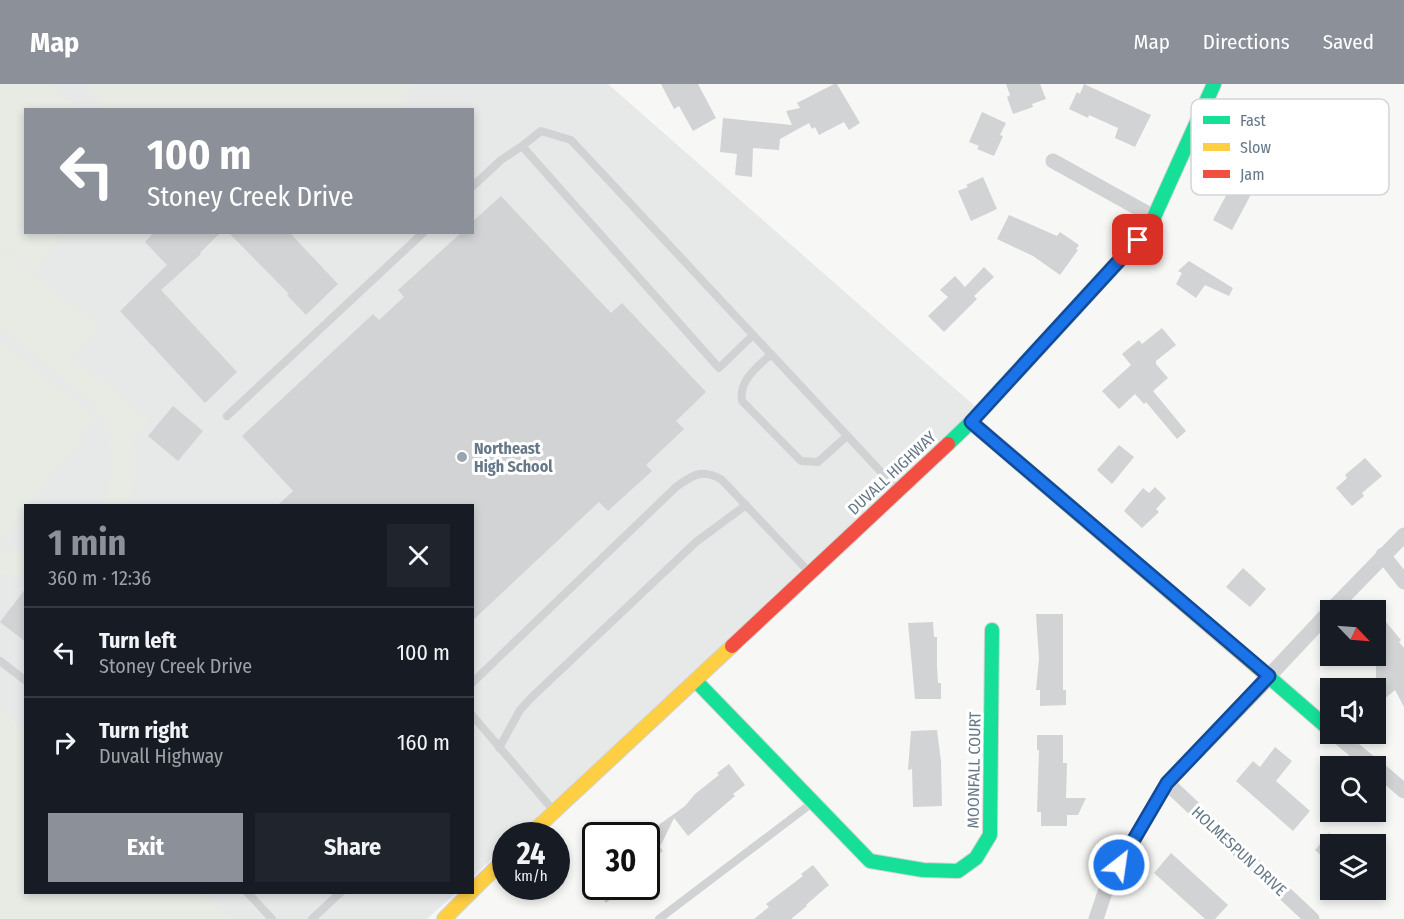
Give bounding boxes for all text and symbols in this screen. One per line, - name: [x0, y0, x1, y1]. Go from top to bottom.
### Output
- text: Map: [30, 26, 79, 59]
- text: Map: [1133, 29, 1170, 55]
- text: Directions: [1203, 29, 1290, 55]
- text: Saved: [1323, 29, 1374, 55]
- legend: [1191, 99, 1389, 195]
- text: Fast: [1240, 111, 1267, 130]
- text: 100 m: [147, 130, 251, 180]
- icon: left: [48, 132, 126, 210]
- text: Slow: [1240, 138, 1271, 157]
- text: Jam: [1240, 165, 1265, 184]
- text: Stoney Creek Drive: [147, 181, 354, 213]
- pin: [1112, 214, 1163, 265]
- icon: arrive: [1121, 223, 1154, 256]
- street label: DUVALL HIGHWAY: [844, 427, 940, 519]
- place label: Northeast High School: [474, 439, 553, 476]
- marker: Northeast High School: [455, 450, 469, 464]
- text: 1 min: [48, 521, 126, 565]
- button: close: [387, 524, 450, 587]
- text: 360 m · 12:36: [48, 566, 151, 590]
- north arrow: [1320, 600, 1386, 666]
- map controls: [1320, 600, 1386, 900]
- text: Turn left: [99, 627, 177, 654]
- icon: left: [48, 636, 81, 669]
- text: 100 m: [396, 639, 450, 666]
- text: Stoney Creek Drive: [99, 654, 252, 678]
- button: sound: [1320, 678, 1386, 744]
- street label: MOONFALL COURT: [963, 711, 985, 828]
- text: Turn right: [99, 717, 188, 744]
- icon: right: [48, 726, 81, 759]
- text: 160 m: [397, 729, 450, 756]
- text: Duvall Highway: [99, 744, 223, 768]
- button: search: [1320, 756, 1386, 822]
- street label: HOLMESPUN DRIVE: [1188, 802, 1290, 900]
- button: Exit: [48, 813, 243, 882]
- button: Share: [255, 813, 450, 882]
- speed limit sign: 30: [582, 822, 660, 900]
- position arrow: [1087, 833, 1151, 897]
- button: layers: [1320, 834, 1386, 900]
- text: 24: [517, 836, 545, 872]
- text: km/h: [514, 867, 548, 885]

